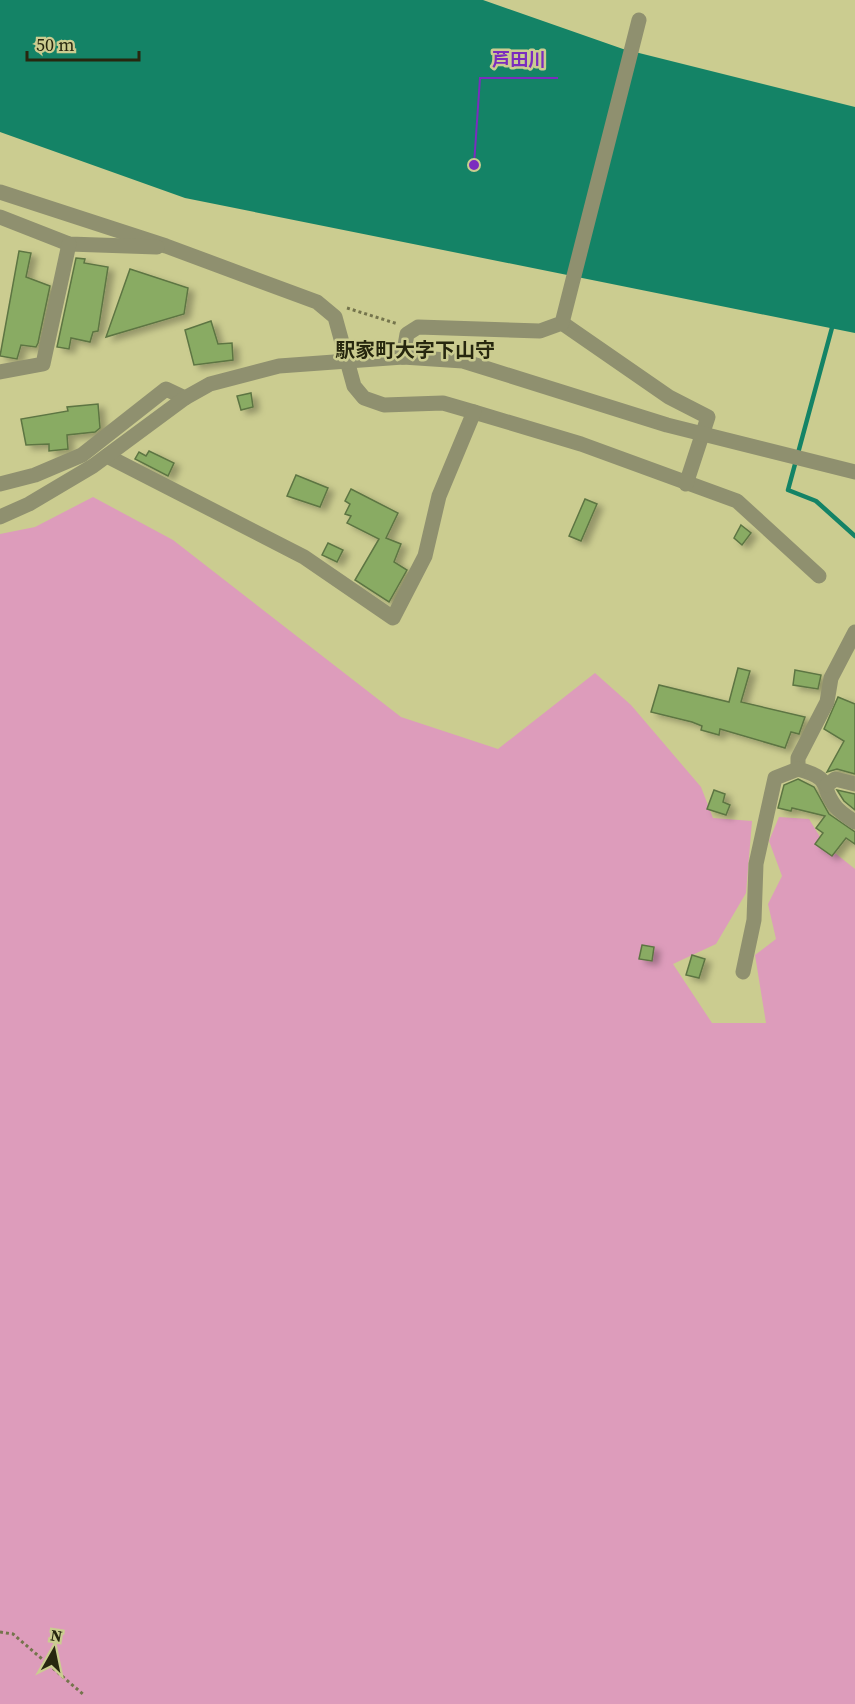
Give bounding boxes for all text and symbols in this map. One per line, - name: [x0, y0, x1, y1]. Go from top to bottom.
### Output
- scale bar: [27, 24, 140, 62]
- text: 50 m: [36, 32, 74, 57]
- callout: 芦田川: [480, 42, 558, 78]
- text: 芦田川: [492, 47, 546, 72]
- district label: 駅家町大字下山守: [335, 336, 495, 364]
- north arrow: [24, 1620, 84, 1680]
- text: N: [49, 1623, 64, 1647]

